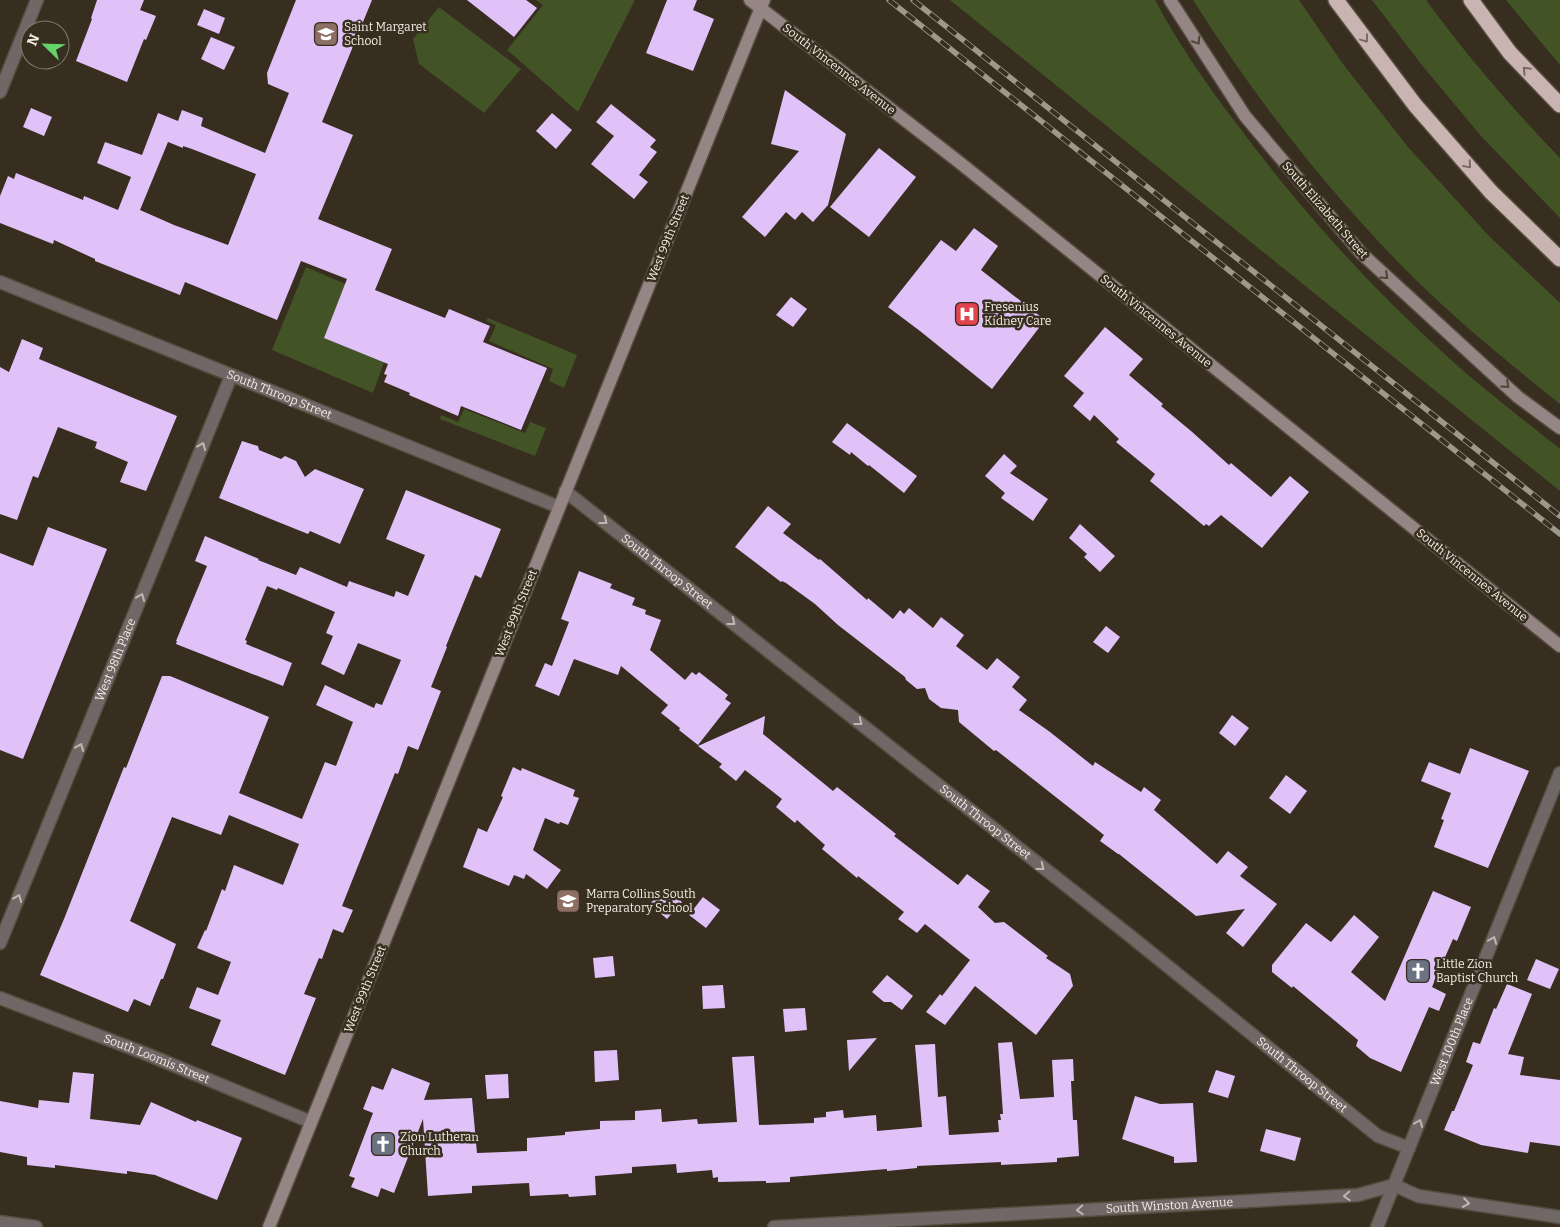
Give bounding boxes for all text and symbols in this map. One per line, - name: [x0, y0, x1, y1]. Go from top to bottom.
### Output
- north arrow: [20, 20, 70, 70]
- place label: Saint Margaret School: [344, 20, 427, 48]
- school or university icon: Saint Margaret School: [313, 21, 339, 47]
- street label: South Vincennes Avenue: [780, 21, 898, 117]
- text: N: [24, 32, 44, 48]
- one-way arrow: [1359, 33, 1367, 42]
- one-way arrow: [1190, 36, 1200, 45]
- one-way arrow: [1523, 67, 1532, 76]
- street label: South Elizabeth Street: [1279, 159, 1371, 262]
- one-way arrow: [1462, 160, 1471, 169]
- street label: West 99th Street: [644, 192, 692, 284]
- one-way arrow: [1380, 270, 1389, 279]
- street label: South Vincennes Avenue: [1098, 272, 1214, 370]
- place label: Fresenius Kidney Care: [984, 300, 1051, 328]
- hospital icon: Fresenius Kidney Care: [954, 301, 980, 327]
- street label: South Throop Street: [225, 367, 334, 422]
- one-way arrow: [1500, 379, 1509, 388]
- one-way arrow: [197, 443, 207, 451]
- one-way arrow: [598, 515, 608, 524]
- street label: South Vincennes Avenue: [1414, 526, 1530, 624]
- street label: South Throop Street: [619, 531, 716, 612]
- street label: West 99th Street: [492, 567, 540, 659]
- one-way arrow: [135, 593, 145, 602]
- street label: West 98th Place: [92, 616, 139, 703]
- one-way arrow: [726, 616, 735, 625]
- one-way arrow: [853, 717, 862, 725]
- one-way arrow: [74, 744, 84, 752]
- street label: South Throop Street: [937, 782, 1034, 863]
- one-way arrow: [1036, 861, 1045, 870]
- place label: Marra Collins South Preparatory School: [586, 887, 696, 915]
- school or university icon: Marra Collins South Preparatory School: [555, 888, 581, 914]
- one-way arrow: [12, 894, 23, 903]
- one-way arrow: [1486, 936, 1497, 945]
- street label: West 99th Street: [341, 943, 389, 1035]
- place label: Little Zion Baptist Church: [1436, 957, 1519, 985]
- church icon: Little Zion Baptist Church: [1405, 958, 1431, 984]
- street label: West 100th Place: [1428, 995, 1476, 1088]
- street label: South Loomis Street: [102, 1031, 212, 1087]
- street label: South Throop Street: [1254, 1034, 1350, 1116]
- one-way arrow: [1412, 1119, 1423, 1128]
- place label: Zion Lutheran Church: [400, 1130, 479, 1158]
- church icon: Zion Lutheran Church: [370, 1131, 396, 1157]
- one-way arrow: [1343, 1190, 1351, 1201]
- street label: South Winston Avenue: [1105, 1195, 1233, 1216]
- one-way arrow: [1462, 1198, 1470, 1208]
- one-way arrow: [1076, 1204, 1084, 1215]

